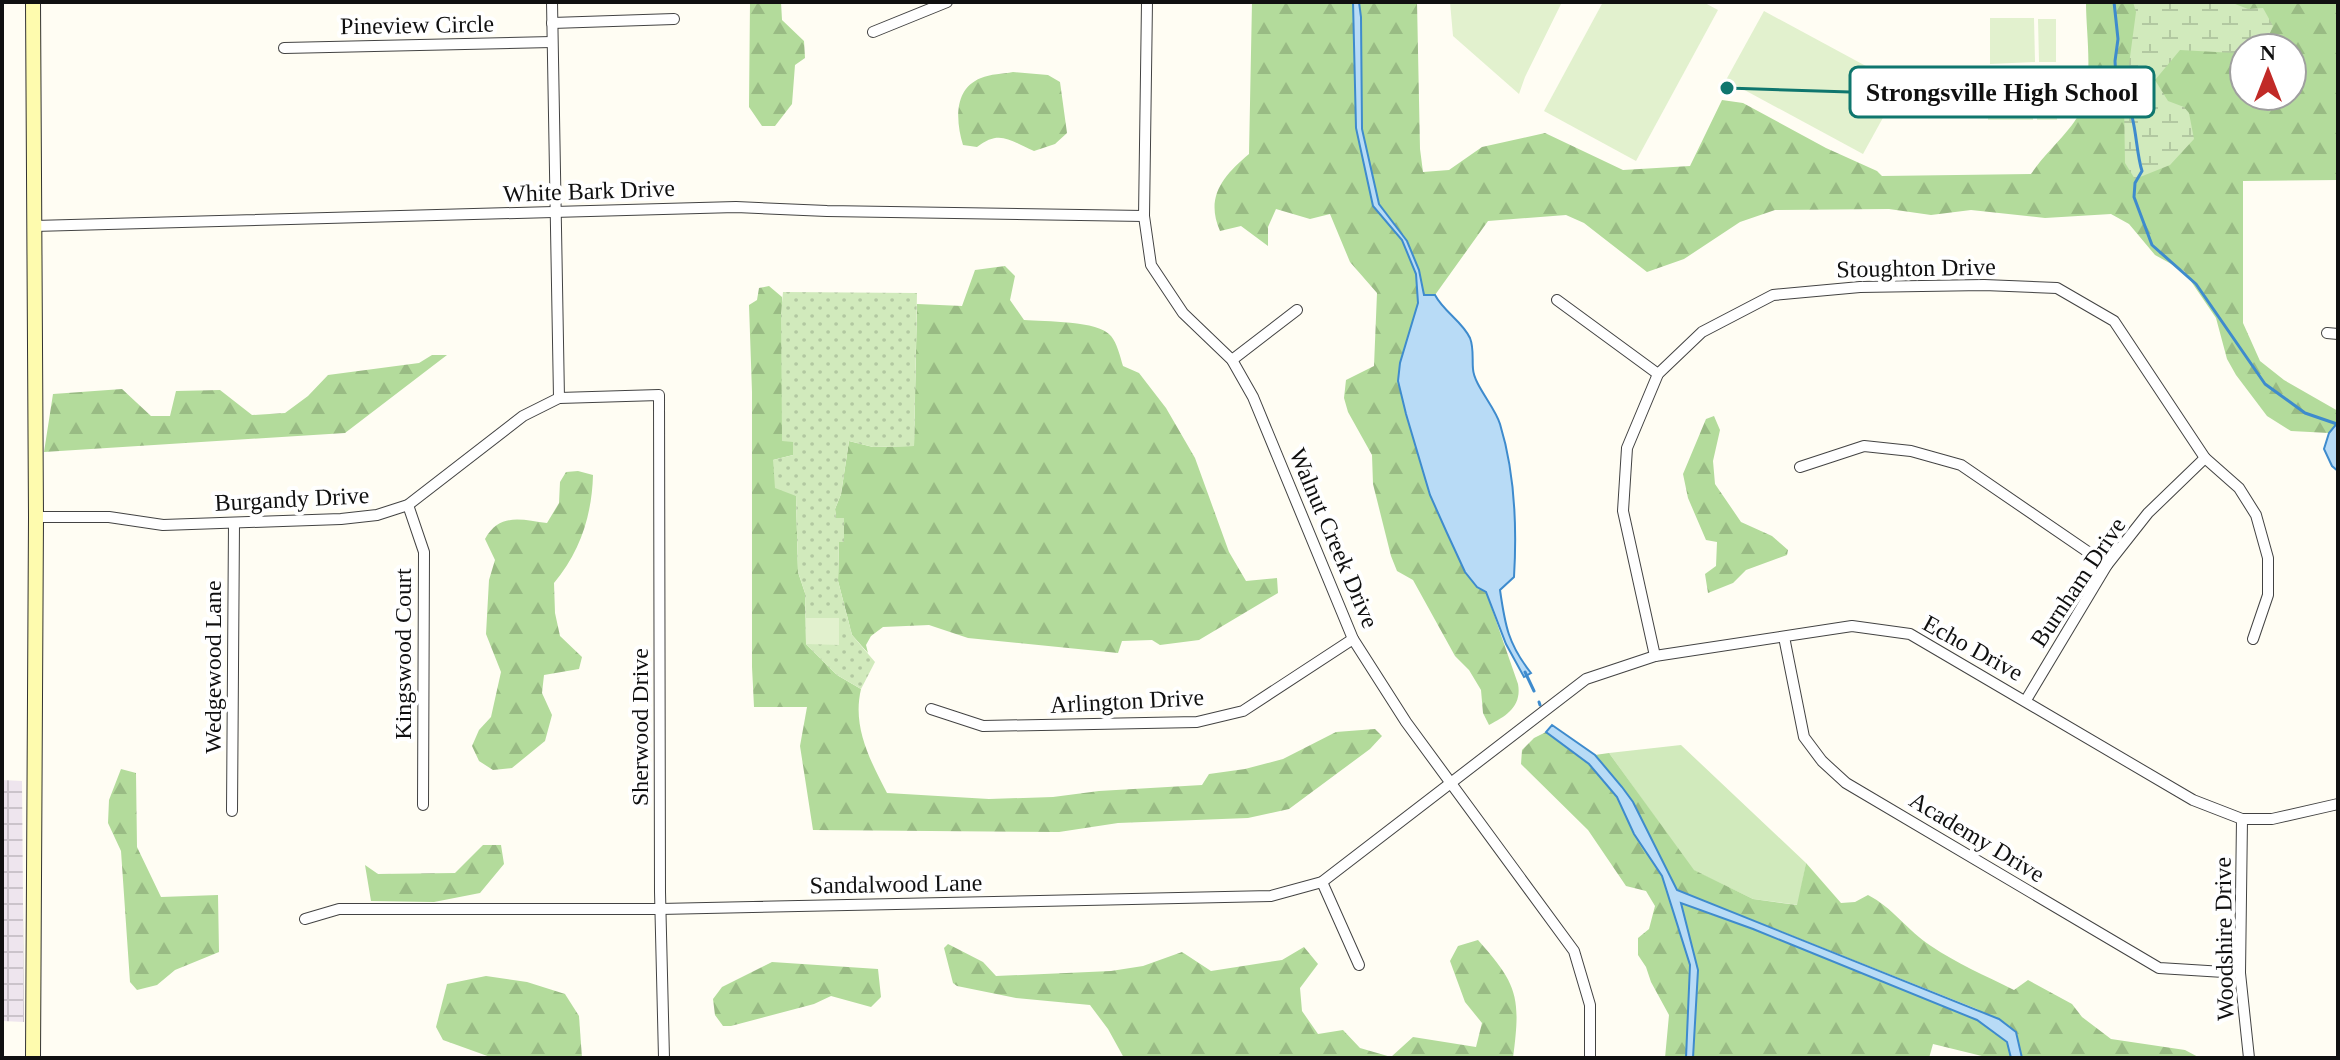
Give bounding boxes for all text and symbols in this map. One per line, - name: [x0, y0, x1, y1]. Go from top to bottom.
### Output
- street label: Pineview Circle: [340, 11, 494, 39]
- north arrow: [2228, 32, 2308, 112]
- text: N: [2260, 40, 2276, 65]
- callout: Strongsville High School: [1850, 67, 2154, 117]
- text: Strongsville High School: [1866, 78, 2138, 107]
- street label: White Bark Drive: [503, 175, 675, 207]
- street label: Stoughton Drive: [1836, 254, 1996, 282]
- street label: Walnut Creek Drive: [1284, 444, 1384, 632]
- street label: Burgandy Drive: [214, 482, 370, 516]
- street label: Burnham Drive: [2025, 513, 2131, 651]
- street label: Kingswood Court: [390, 568, 416, 740]
- street label: Wedgewood Lane: [200, 580, 226, 754]
- street label: Echo Drive: [1919, 610, 2027, 686]
- street label: Sherwood Drive: [627, 648, 653, 806]
- street label: Arlington Drive: [1049, 684, 1205, 718]
- street label: Academy Drive: [1905, 787, 2049, 887]
- street label: Woodshire Drive: [2210, 857, 2238, 1021]
- street label: Sandalwood Lane: [809, 869, 983, 899]

